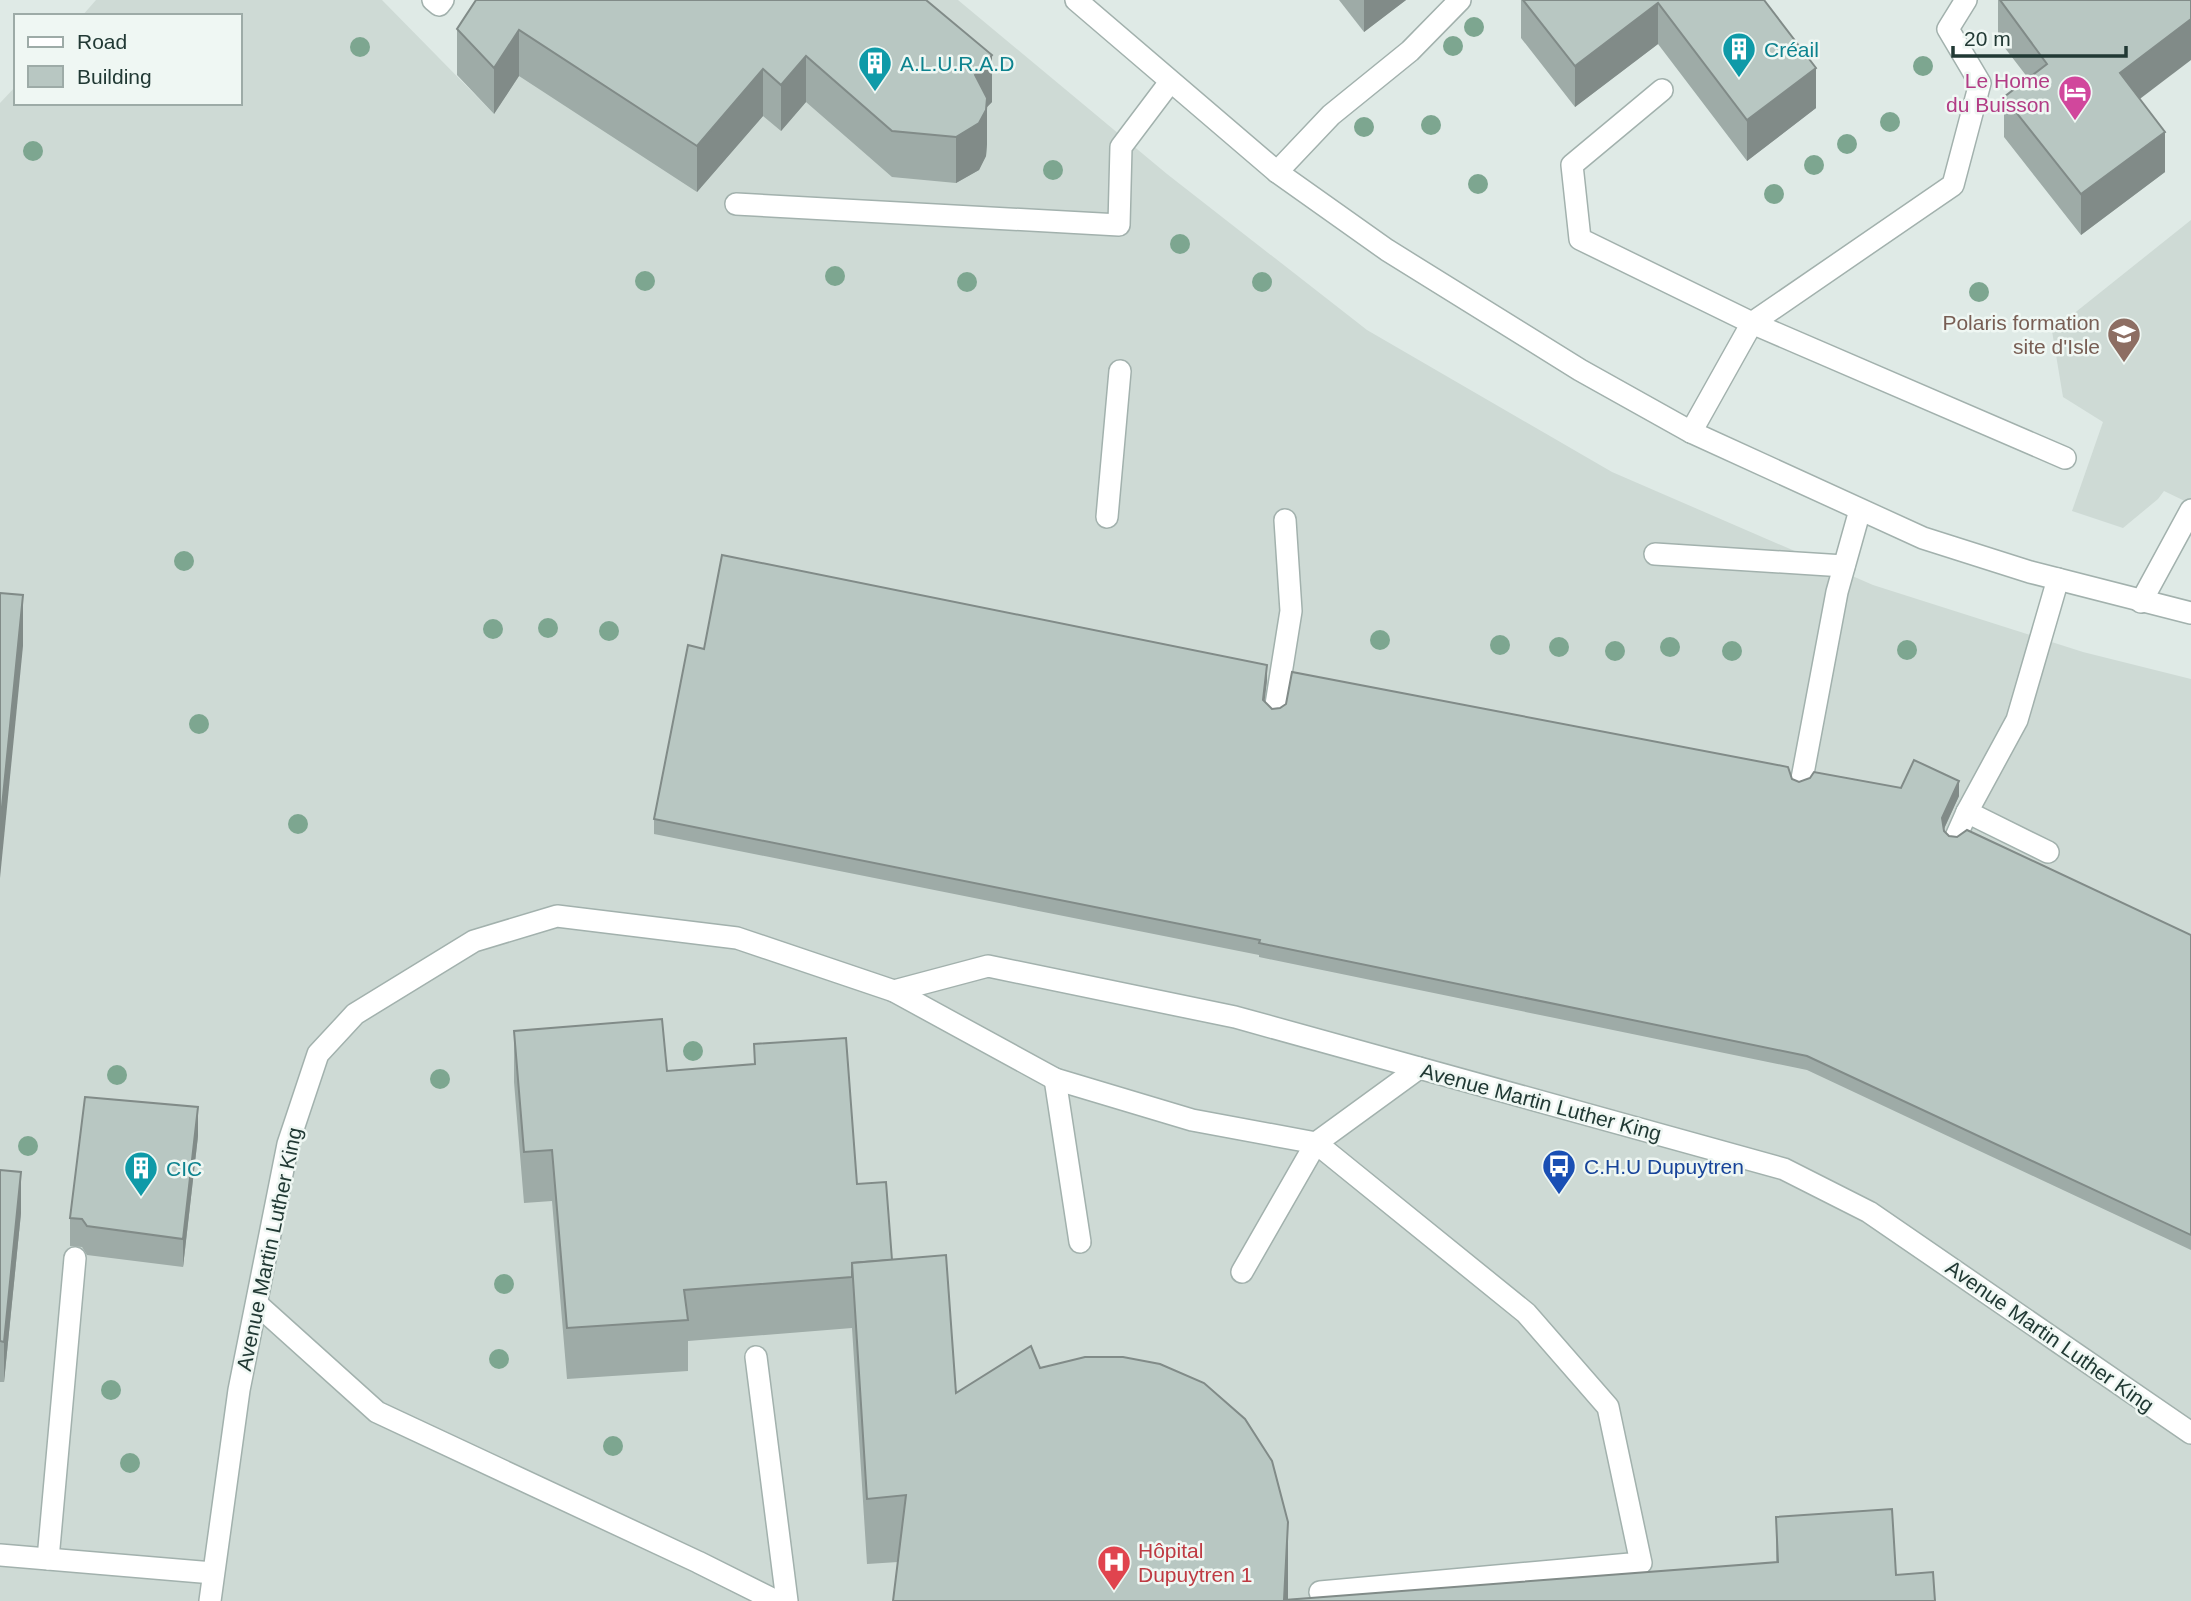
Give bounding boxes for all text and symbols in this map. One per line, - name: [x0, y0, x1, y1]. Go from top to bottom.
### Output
- legend: [14, 14, 242, 105]
- scale bar: [1953, 14, 2126, 58]
- text: 20 m: [1964, 27, 2011, 50]
- text: Road: [77, 30, 127, 53]
- building icon: Créail: [1720, 30, 1758, 79]
- place label: Créail: [1764, 38, 1819, 61]
- building icon: A.L.U.R.A.D: [856, 44, 894, 93]
- place label: A.L.U.R.A.D: [900, 52, 1014, 75]
- text: Building: [77, 65, 152, 88]
- place label: Le Home du Buisson: [1946, 69, 2050, 116]
- hotel icon: Le Home du Buisson: [2056, 73, 2094, 122]
- place label: Polaris formation site d'Isle: [1942, 311, 2100, 358]
- school or university icon: Polaris formation site d'Isle: [2105, 315, 2143, 364]
- street label: Avenue Martin Luther King: [1418, 1059, 1664, 1145]
- street label: Avenue Martin Luther King: [232, 1125, 306, 1373]
- bus stop icon: C.H.U Dupuytren: [1540, 1147, 1578, 1196]
- building icon: CIC: [122, 1149, 160, 1198]
- place label: C.H.U Dupuytren: [1584, 1155, 1744, 1178]
- place label: CIC: [166, 1157, 202, 1180]
- street label: Avenue Martin Luther King: [1942, 1255, 2158, 1417]
- place label: Hôpital Dupuytren 1: [1138, 1539, 1252, 1586]
- hospital icon: Hôpital Dupuytren 1: [1095, 1543, 1133, 1592]

